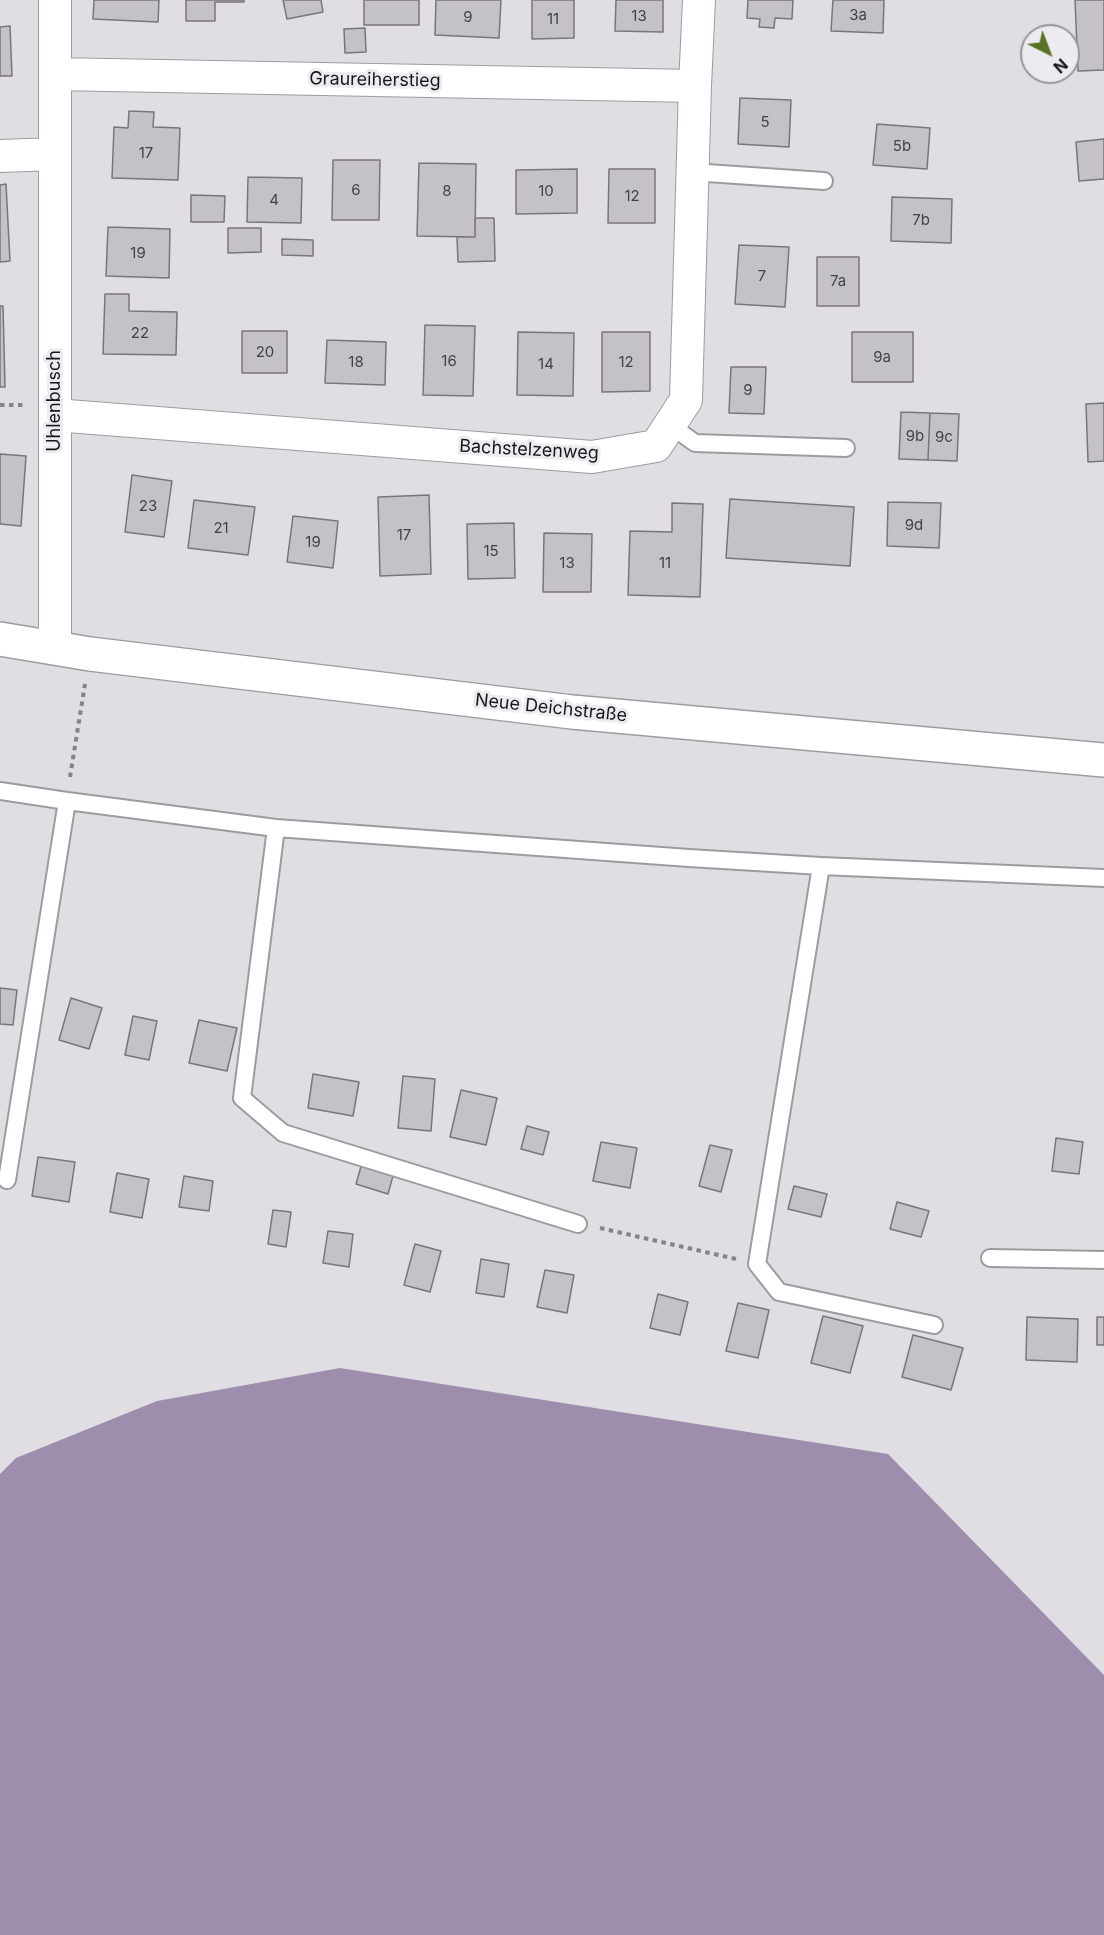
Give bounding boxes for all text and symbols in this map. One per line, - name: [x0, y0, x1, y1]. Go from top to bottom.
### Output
- house number: 3a: [849, 6, 867, 24]
- house number: 13: [631, 7, 647, 25]
- house number: 9: [463, 8, 473, 26]
- house number: 11: [547, 10, 559, 28]
- north arrow: [1020, 24, 1080, 84]
- text: N: [1049, 54, 1072, 77]
- street label: Graureiherstieg: [309, 68, 441, 92]
- house number: 5: [760, 113, 770, 131]
- house number: 5b: [893, 137, 911, 155]
- house number: 17: [139, 144, 153, 162]
- house number: 6: [351, 181, 361, 199]
- house number: 8: [442, 182, 452, 200]
- house number: 10: [538, 182, 554, 200]
- house number: 12: [624, 187, 640, 205]
- house number: 4: [269, 191, 279, 209]
- house number: 7b: [912, 211, 930, 229]
- house number: 19: [130, 244, 146, 262]
- house number: 7: [758, 267, 766, 285]
- house number: 7a: [830, 272, 846, 290]
- house number: 22: [131, 324, 149, 342]
- house number: 20: [256, 343, 274, 361]
- house number: 9a: [873, 348, 891, 366]
- street label: Uhlenbusch: [44, 350, 66, 452]
- house number: 16: [441, 352, 457, 370]
- house number: 18: [348, 353, 364, 371]
- house number: 12: [618, 353, 634, 371]
- house number: 14: [538, 355, 554, 373]
- house number: 9: [743, 381, 753, 399]
- house number: 9b: [906, 427, 924, 445]
- house number: 9c: [935, 428, 953, 446]
- street label: Bachstelzenweg: [459, 436, 599, 464]
- house number: 23: [139, 497, 157, 515]
- house number: 9d: [905, 516, 923, 534]
- house number: 21: [213, 519, 229, 537]
- house number: 17: [397, 526, 411, 544]
- house number: 19: [305, 533, 321, 551]
- house number: 15: [483, 542, 499, 560]
- house number: 13: [559, 554, 575, 572]
- house number: 11: [659, 554, 671, 572]
- street label: Neue Deichstraße: [474, 689, 628, 727]

